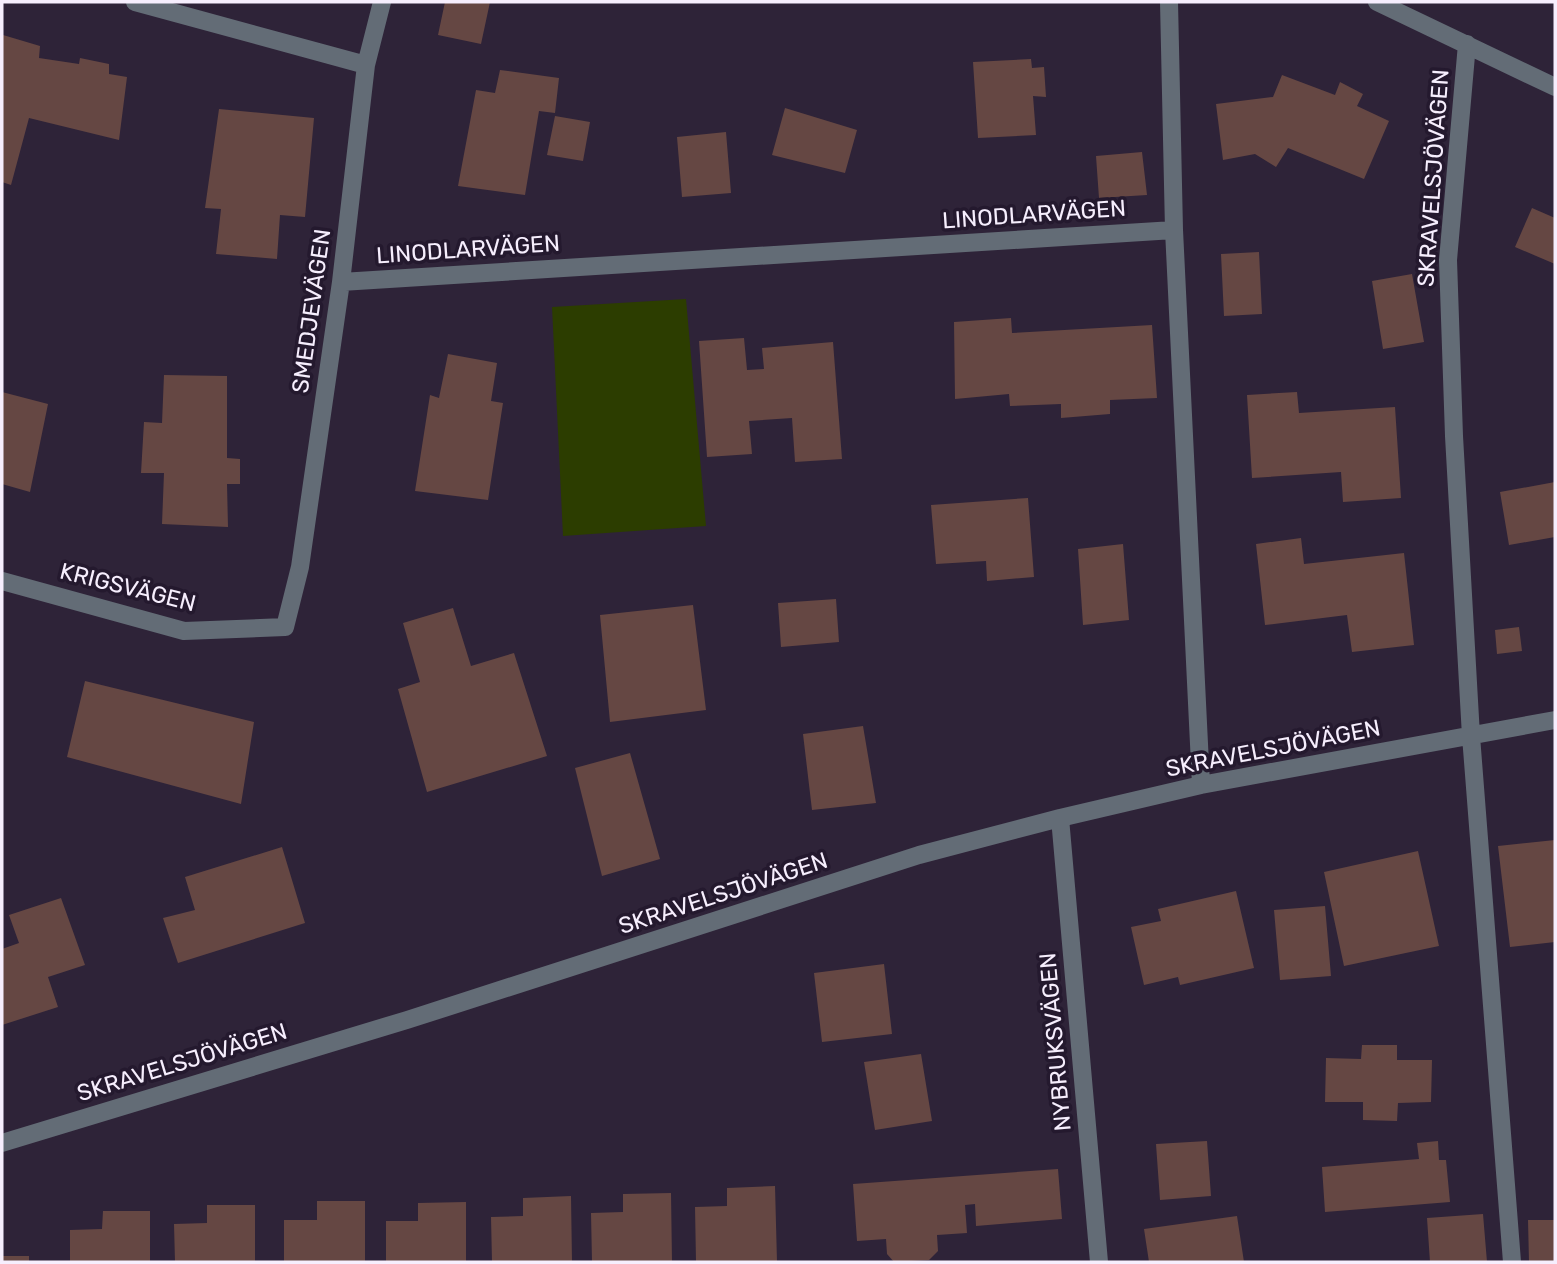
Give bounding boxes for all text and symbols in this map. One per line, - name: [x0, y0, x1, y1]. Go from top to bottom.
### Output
- street label: SKRAVELSJÖVÄGEN: [1411, 68, 1455, 288]
- street label: LINODLARVÄGEN: [941, 194, 1127, 234]
- street label: SMEDJEVÄGEN: [286, 227, 336, 395]
- street label: LINODLARVÄGEN: [375, 229, 561, 269]
- street label: KRIGSVÄGEN: [57, 557, 199, 617]
- street label: SKRAVELSJÖVÄGEN: [1163, 713, 1383, 783]
- street label: SKRAVELSJÖVÄGEN: [615, 846, 831, 940]
- street label: NYBRUKSVÄGEN: [1033, 951, 1077, 1133]
- street label: SKRAVELSJÖVÄGEN: [74, 1017, 290, 1107]

